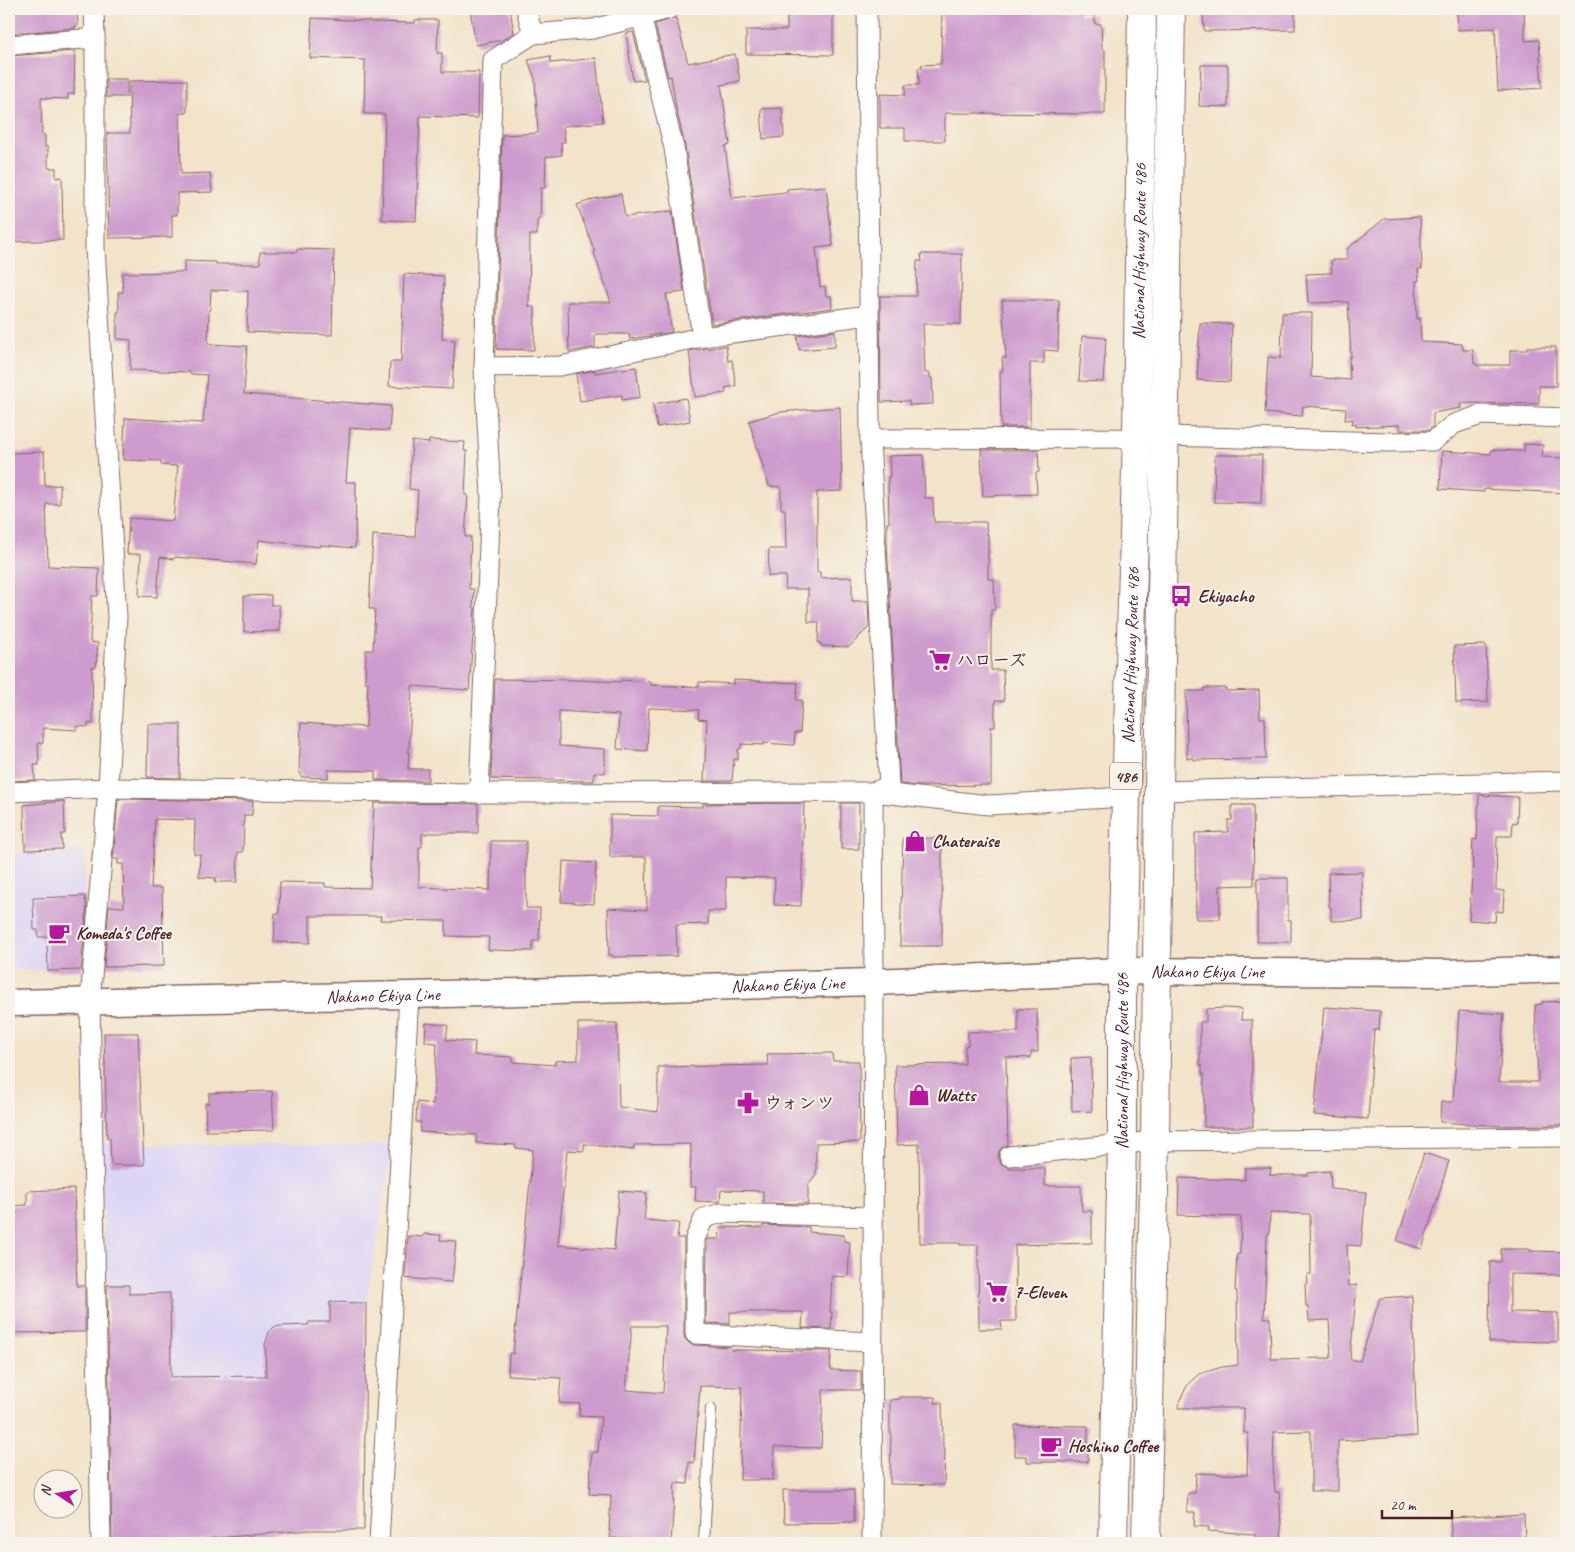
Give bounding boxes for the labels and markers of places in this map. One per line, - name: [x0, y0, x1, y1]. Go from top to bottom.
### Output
- bus stop icon: Ekiyacho: [1168, 583, 1194, 609]
- place label: Ekiyacho: [1198, 585, 1255, 607]
- supermarket icon: ハローズ: [927, 647, 953, 673]
- place label: ハローズ: [956, 649, 1027, 671]
- shop icon: Chateraise: [902, 828, 928, 854]
- place label: Chateraise: [932, 830, 1001, 852]
- cafe icon: Komeda's Coffee: [46, 920, 72, 946]
- place label: Komeda's Coffee: [76, 922, 173, 944]
- shop icon: Watts: [906, 1082, 932, 1108]
- place label: Watts: [936, 1084, 977, 1106]
- pharmacy icon: ウォンツ: [735, 1090, 761, 1116]
- place label: ウォンツ: [764, 1092, 835, 1114]
- supermarket icon: 7-Eleven: [984, 1279, 1010, 1305]
- place label: 7-Eleven: [1014, 1281, 1069, 1303]
- cafe icon: Hoshino Coffee: [1038, 1433, 1064, 1459]
- place label: Hoshino Coffee: [1068, 1435, 1160, 1457]

